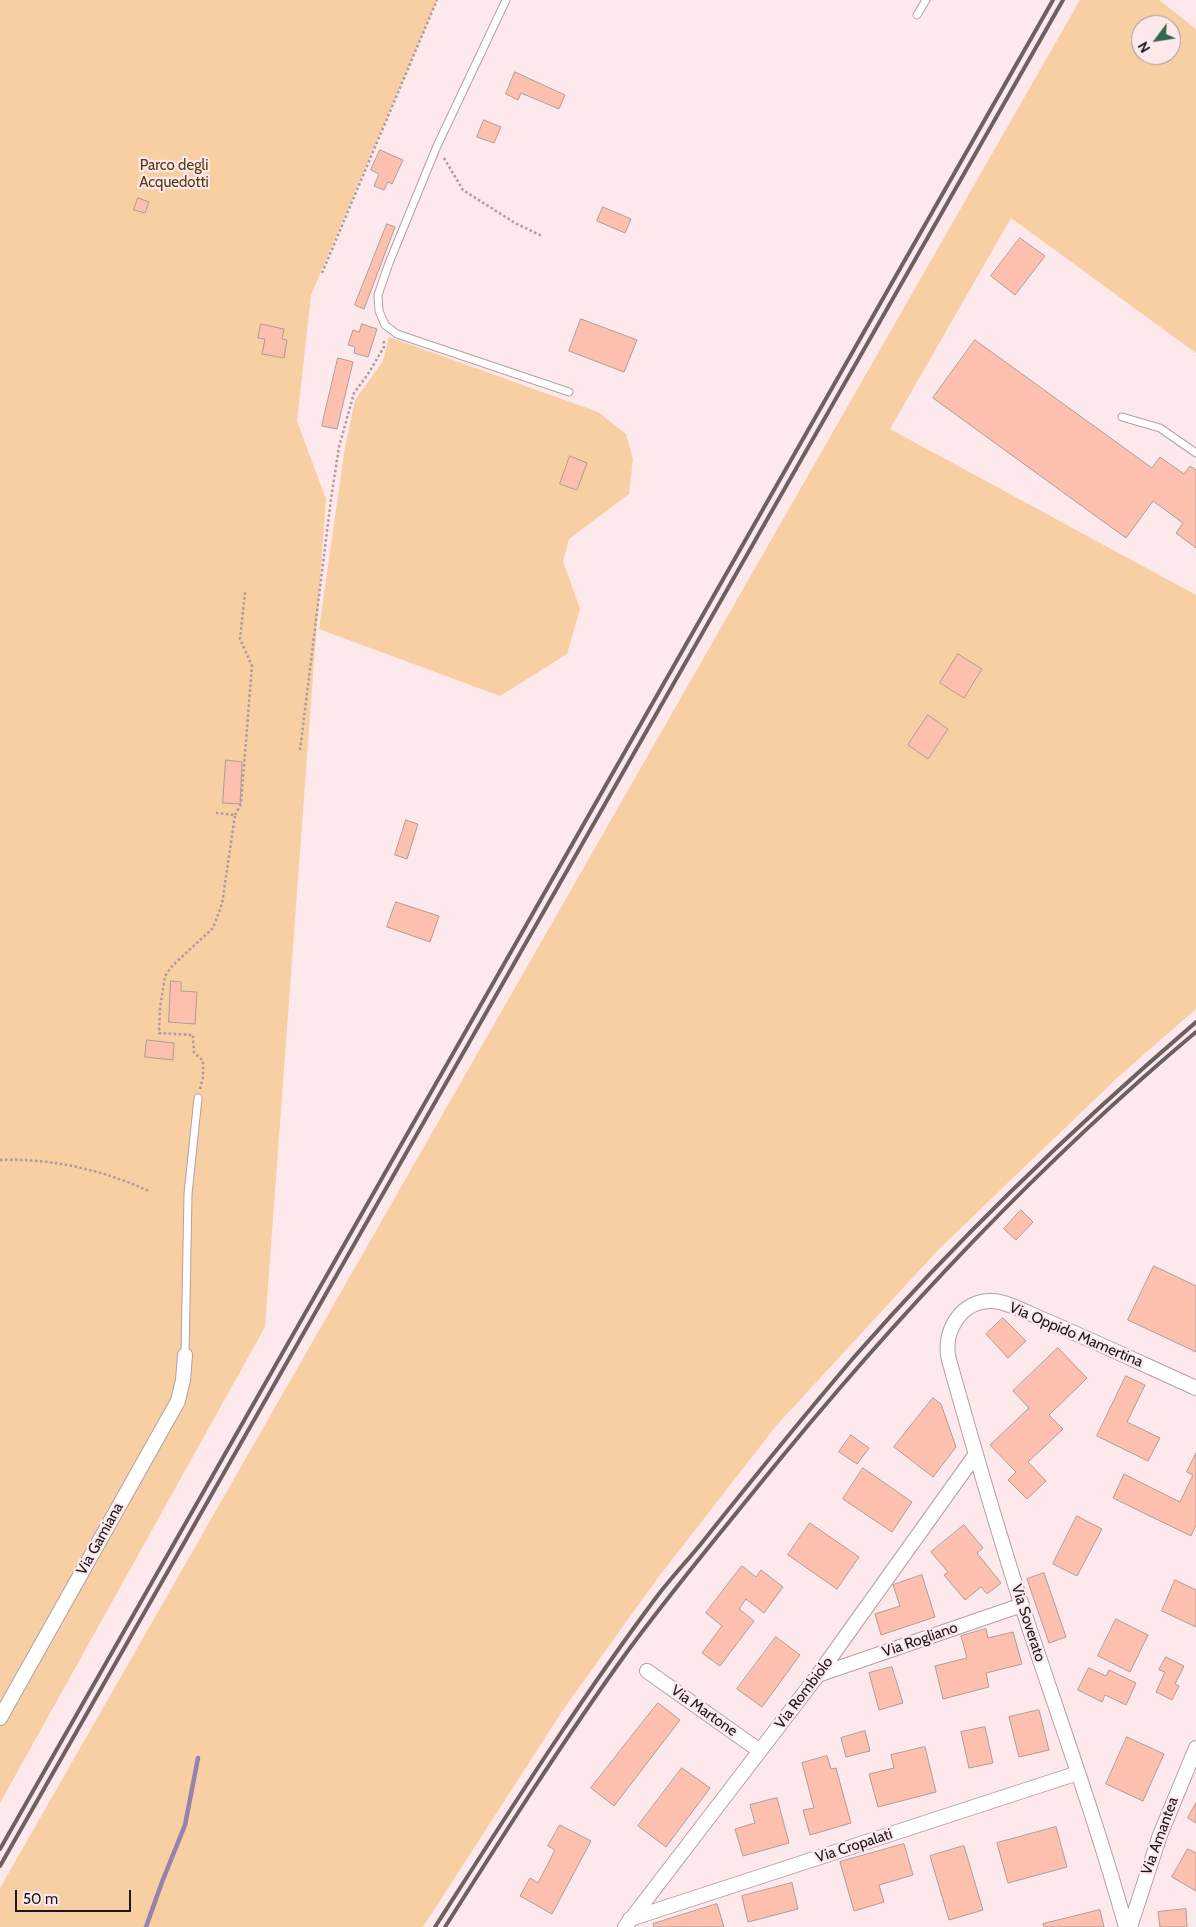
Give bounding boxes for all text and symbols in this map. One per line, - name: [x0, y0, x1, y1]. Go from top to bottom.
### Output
- north arrow: [1131, 15, 1181, 65]
- text: N: [1134, 38, 1154, 56]
- park label: Parco degli Acquedotti: [139, 157, 209, 192]
- street label: Via Oppido Mamertina: [1006, 1299, 1146, 1371]
- street label: Via Gamiana: [73, 1500, 127, 1578]
- street label: Via Soverato: [1007, 1582, 1049, 1664]
- street label: Via Rogliano: [880, 1619, 960, 1661]
- street label: Via Rombiolo: [771, 1654, 837, 1732]
- street label: Via Martone: [667, 1682, 741, 1740]
- street label: Via Amantea: [1138, 1795, 1182, 1877]
- street label: Via Cropalati: [813, 1825, 895, 1867]
- scale bar: [18, 1880, 134, 1912]
- text: 50 m: [23, 1890, 58, 1908]

